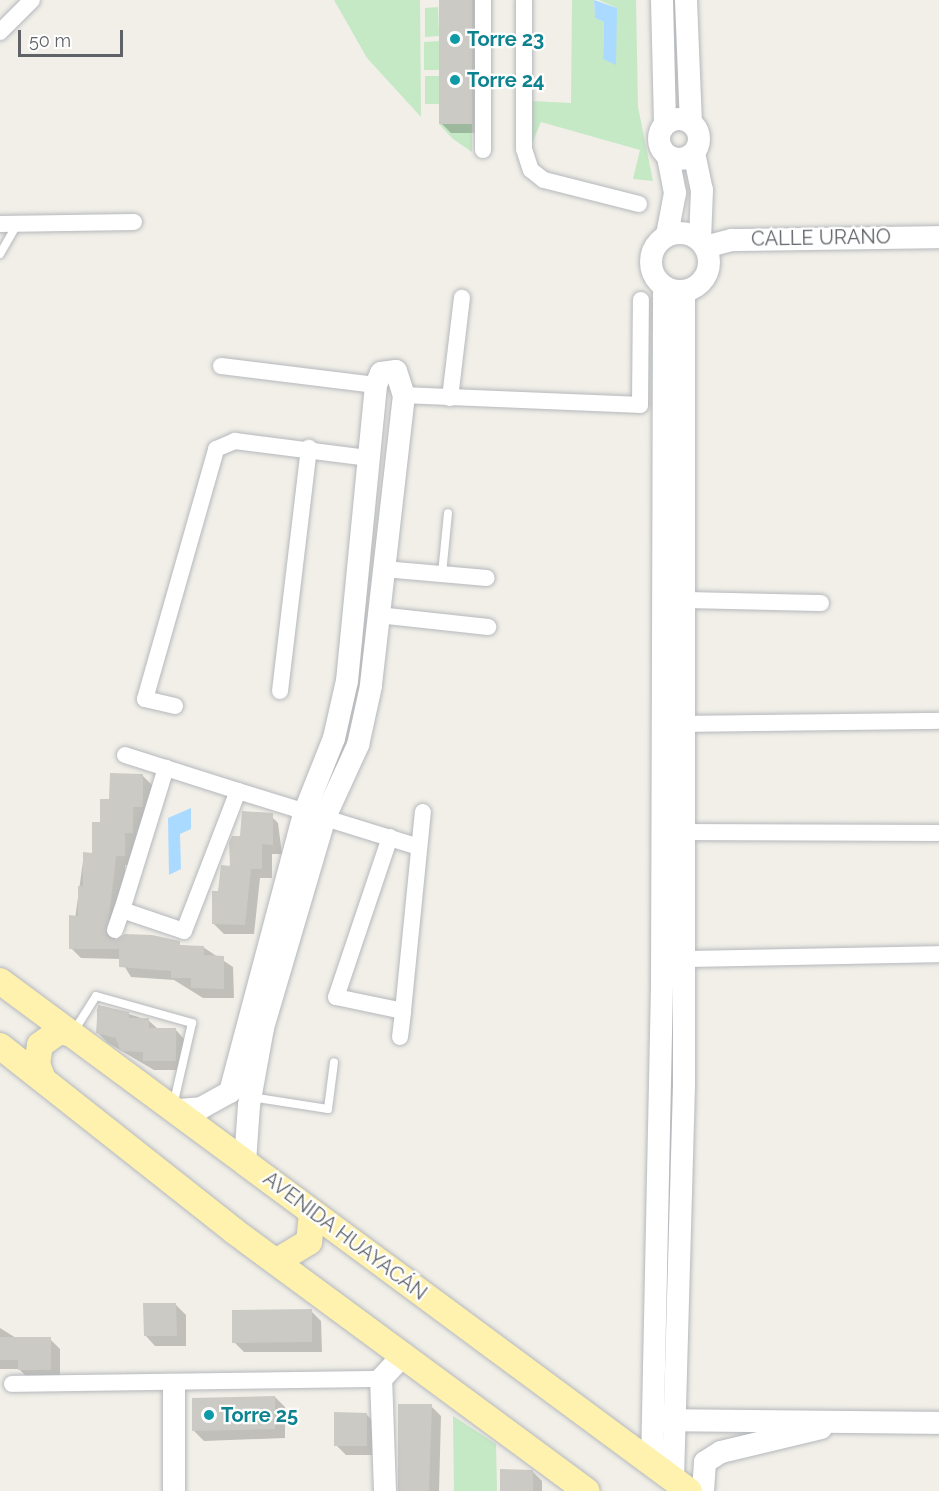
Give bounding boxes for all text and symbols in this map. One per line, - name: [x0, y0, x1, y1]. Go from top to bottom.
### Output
- scale bar: [21, 18, 126, 56]
- place label: Torre 23: [467, 27, 544, 51]
- text: 50 m: [29, 30, 71, 51]
- marker: Torre 23: [448, 32, 462, 46]
- place label: Torre 24: [467, 68, 544, 92]
- marker: Torre 24: [448, 73, 462, 87]
- street label: CALLE URANO: [751, 225, 891, 251]
- street label: AVENIDA HUAYACÁN: [258, 1167, 432, 1305]
- place label: Torre 25: [221, 1403, 298, 1427]
- marker: Torre 25: [202, 1408, 216, 1422]

